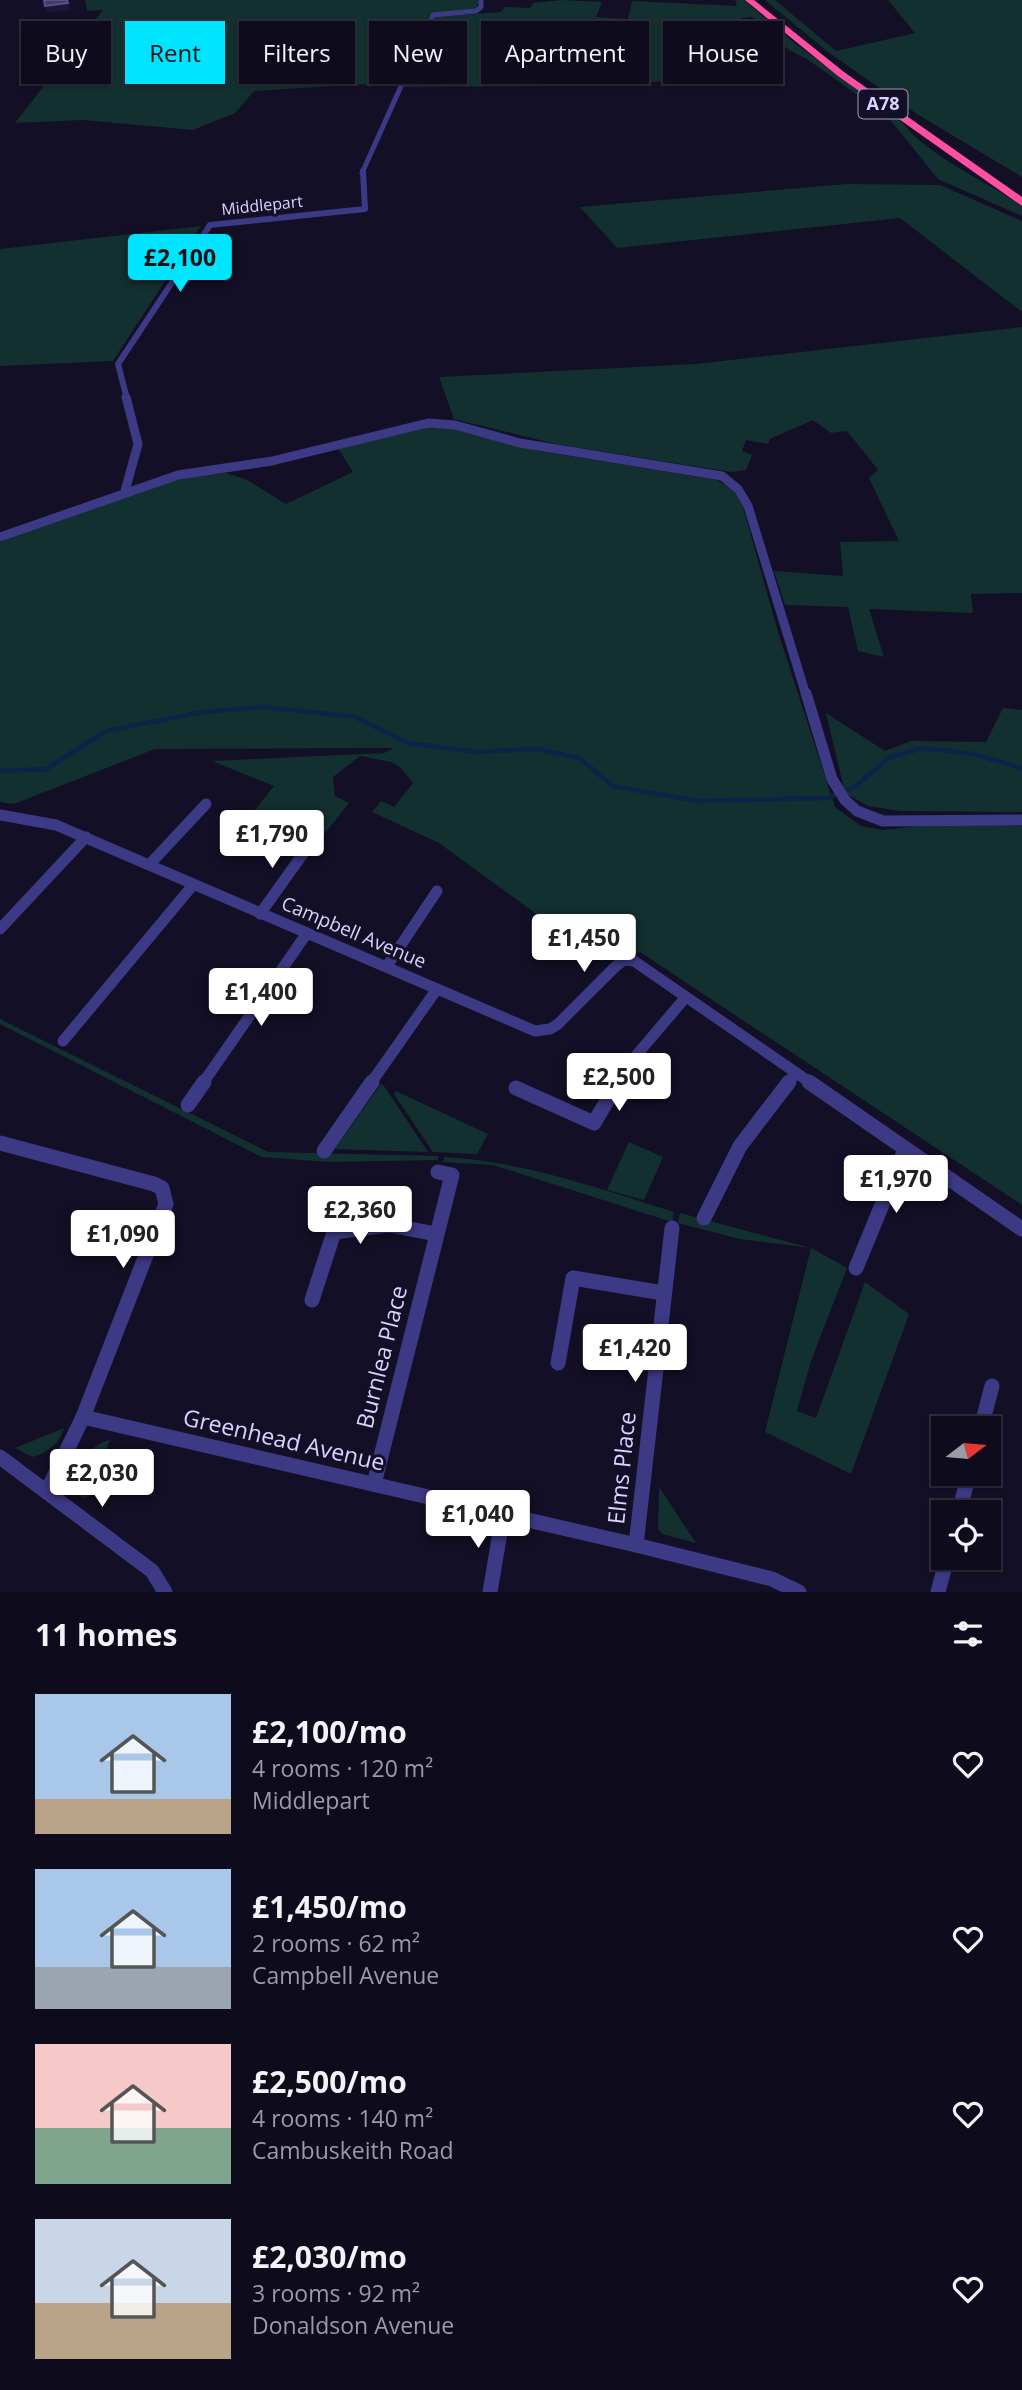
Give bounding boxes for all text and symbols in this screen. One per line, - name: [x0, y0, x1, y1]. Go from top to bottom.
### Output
- chip: Buy: [21, 21, 111, 84]
- chip: Rent: [125, 21, 225, 84]
- chip: Filters: [239, 21, 355, 84]
- chip: New: [369, 21, 467, 84]
- chip: Apartment: [481, 21, 649, 84]
- chip: House: [663, 21, 783, 84]
- road number: A78: [858, 90, 908, 119]
- street label: Middlepart: [220, 190, 304, 220]
- pin: £2,100: [123, 234, 237, 294]
- text: £2,100: [144, 241, 216, 273]
- pin: £1,790: [215, 810, 329, 870]
- text: £1,790: [236, 817, 308, 849]
- street label: Campbell Avenue: [278, 890, 430, 974]
- pin: £1,450: [527, 914, 641, 974]
- text: £1,450: [548, 921, 620, 953]
- pin: £1,400: [204, 968, 318, 1028]
- text: £1,400: [225, 975, 297, 1007]
- pin: £2,500: [562, 1054, 676, 1113]
- text: £2,500: [583, 1060, 655, 1092]
- pin: £1,970: [839, 1156, 953, 1215]
- text: £1,970: [860, 1162, 932, 1194]
- pin: £2,360: [303, 1186, 417, 1246]
- text: £2,360: [324, 1193, 396, 1225]
- pin: £1,090: [66, 1210, 180, 1270]
- text: £1,090: [87, 1217, 159, 1249]
- street label: Burnlea Place: [348, 1282, 414, 1432]
- pin: £1,420: [578, 1324, 692, 1384]
- text: £1,420: [599, 1331, 671, 1363]
- street label: Greenhead Avenue: [180, 1400, 388, 1478]
- street label: Elms Place: [599, 1410, 643, 1526]
- north arrow: [931, 1416, 1001, 1486]
- map controls: [931, 1416, 1001, 1570]
- pin: £2,030: [45, 1450, 159, 1509]
- text: £2,030: [66, 1456, 138, 1488]
- pin: £1,040: [421, 1490, 535, 1550]
- text: £1,040: [442, 1497, 514, 1529]
- button: locate: [931, 1500, 1001, 1570]
- text: 11 homes: [35, 1614, 178, 1655]
- icon: filters: [949, 1615, 987, 1653]
- text: £2,100/mo: [252, 1711, 407, 1752]
- icon: home: [91, 1722, 175, 1806]
- icon: heart: [949, 1745, 987, 1783]
- text: 4 rooms · 120 m²: [252, 1752, 433, 1784]
- text: Middlepart: [252, 1784, 370, 1816]
- text: £1,450/mo: [252, 1886, 407, 1927]
- icon: home: [91, 1897, 175, 1981]
- icon: heart: [949, 1920, 987, 1958]
- text: 2 rooms · 62 m²: [252, 1927, 420, 1959]
- text: Campbell Avenue: [252, 1959, 439, 1991]
- text: £2,500/mo: [252, 2061, 407, 2102]
- icon: home: [91, 2072, 175, 2156]
- icon: heart: [949, 2095, 987, 2133]
- text: 4 rooms · 140 m²: [252, 2102, 433, 2134]
- text: Cambuskeith Road: [252, 2134, 454, 2166]
- text: £2,030/mo: [252, 2236, 407, 2277]
- icon: home: [91, 2247, 175, 2331]
- icon: heart: [949, 2270, 987, 2308]
- text: 3 rooms · 92 m²: [252, 2277, 420, 2309]
- text: Donaldson Avenue: [252, 2309, 454, 2341]

